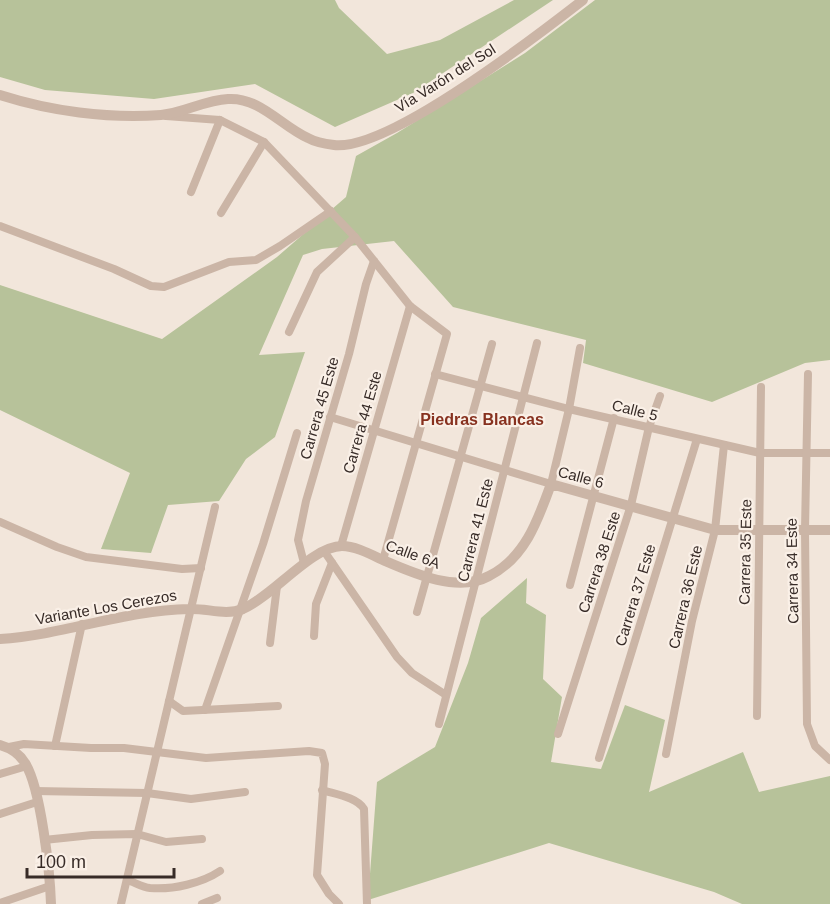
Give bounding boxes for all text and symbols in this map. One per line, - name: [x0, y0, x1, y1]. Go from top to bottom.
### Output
- street label: Vía Varón del Sol: [391, 40, 499, 116]
- street label: Carrera 45 Este: [296, 355, 342, 461]
- street label: Carrera 44 Este: [339, 369, 385, 475]
- street label: Calle 5: [610, 396, 660, 424]
- district label: Piedras Blancas: [420, 411, 544, 428]
- street label: Calle 6: [556, 463, 606, 491]
- street label: Carrera 41 Este: [454, 477, 496, 583]
- street label: Carrera 35 Este: [736, 499, 754, 605]
- street label: Carrera 38 Este: [575, 509, 623, 615]
- street label: Carrera 34 Este: [783, 518, 801, 624]
- street label: Calle 6A: [383, 536, 443, 572]
- street label: Carrera 37 Este: [611, 542, 659, 648]
- street label: Carrera 36 Este: [665, 543, 705, 651]
- street label: Variante Los Cerezos: [34, 586, 178, 628]
- scale bar: [27, 841, 174, 879]
- text: 100 m: [36, 852, 86, 872]

